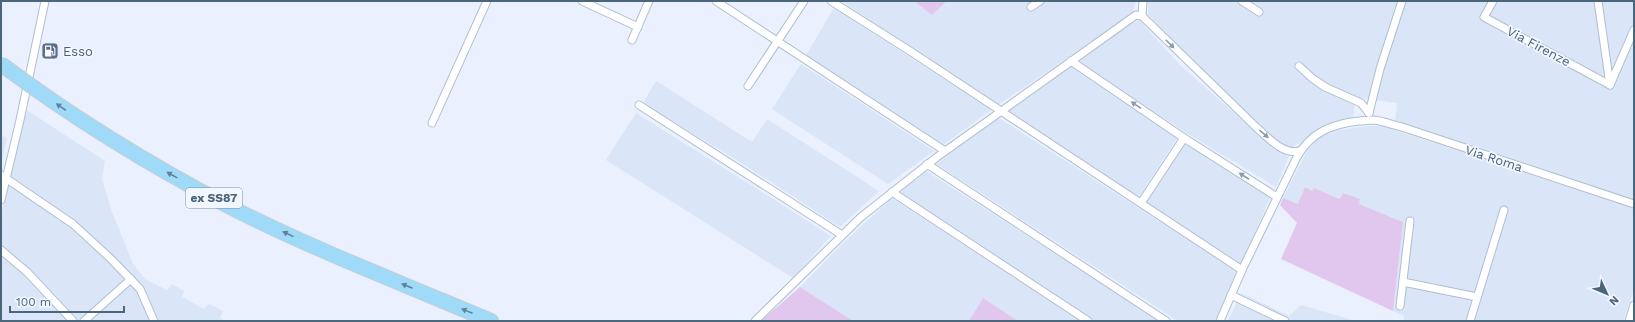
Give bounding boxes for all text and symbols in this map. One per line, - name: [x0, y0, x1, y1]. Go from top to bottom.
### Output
- street label: Via Firenze: [1504, 23, 1573, 69]
- one-way arrow: [1165, 39, 1175, 49]
- fuel station icon: Esso: [40, 41, 60, 61]
- place label: Esso: [63, 44, 93, 59]
- one-way arrow: [1130, 101, 1141, 109]
- one-way arrow: [56, 103, 67, 111]
- one-way arrow: [1258, 129, 1269, 138]
- street label: Via Roma: [1463, 142, 1525, 175]
- one-way arrow: [166, 172, 178, 178]
- one-way arrow: [1238, 173, 1250, 180]
- road number: ex SS87: [186, 188, 242, 208]
- one-way arrow: [282, 231, 293, 237]
- north arrow: [1587, 274, 1627, 314]
- one-way arrow: [401, 283, 412, 289]
- scale bar: [10, 288, 124, 314]
- text: N: [1606, 293, 1621, 308]
- text: 100 m: [16, 295, 51, 309]
- one-way arrow: [462, 308, 473, 314]

